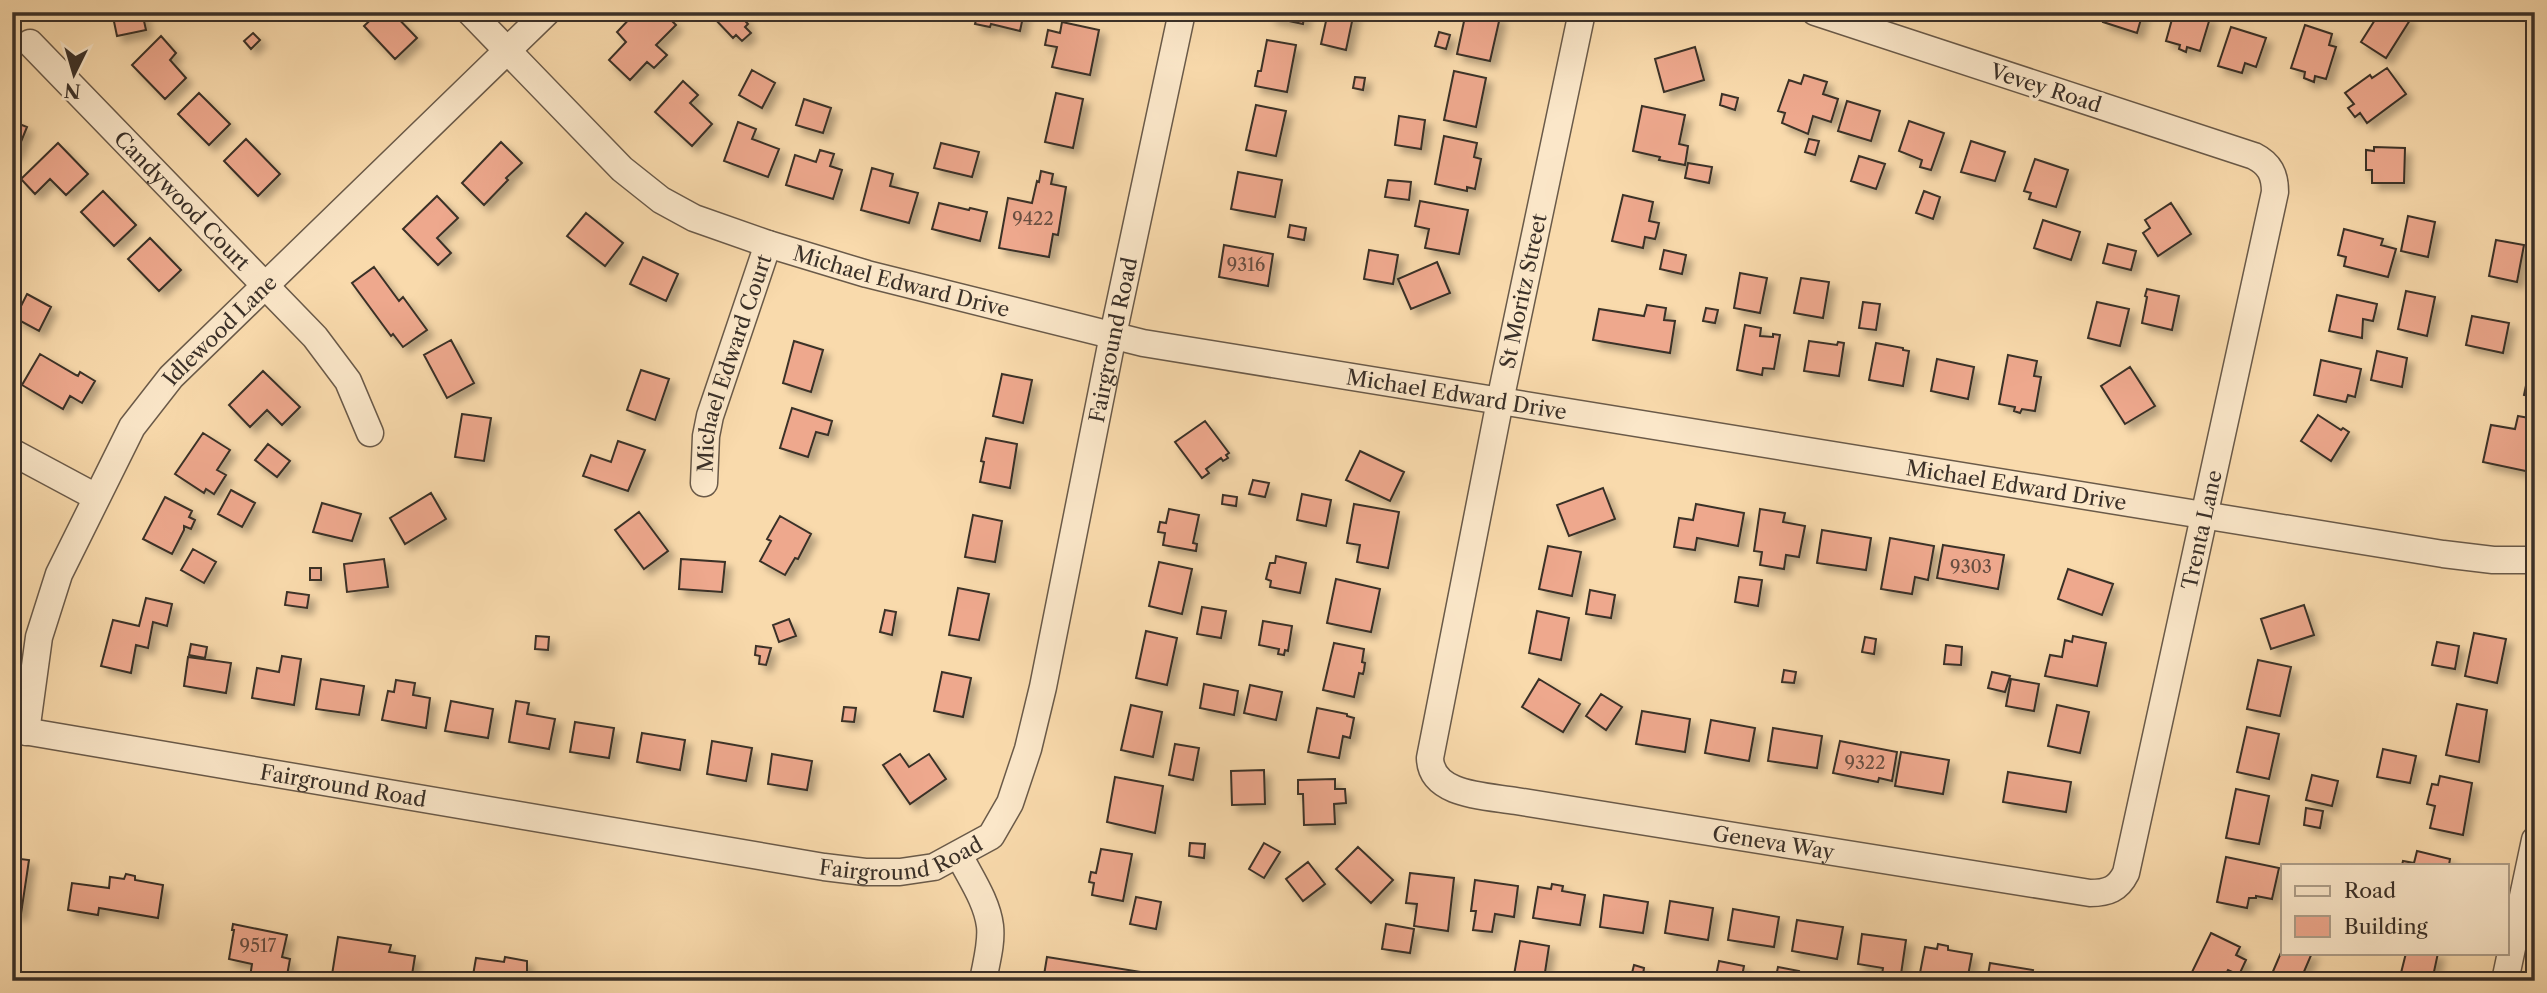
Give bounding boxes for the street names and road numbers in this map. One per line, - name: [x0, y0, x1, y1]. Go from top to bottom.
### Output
- street label: Vevey Road: [1986, 58, 2105, 118]
- street label: Candywood Court: [109, 125, 256, 275]
- street label: St Moritz Street: [1494, 211, 1552, 371]
- street label: Michael Edward Drive: [790, 240, 1012, 322]
- street label: Michael Edward Court: [692, 250, 776, 473]
- street label: Fairground Road: [1083, 255, 1142, 425]
- street label: Idlewood Lane: [157, 269, 281, 390]
- street label: Michael Edward Drive: [1345, 364, 1569, 424]
- street label: Michael Edward Drive: [1904, 455, 2128, 515]
- street label: Trenta Lane: [2176, 468, 2226, 592]
- street label: Fairground Road: [258, 759, 428, 812]
- street label: Geneva Way: [1711, 820, 1837, 864]
- street label: Fairground Road: [818, 831, 986, 885]

